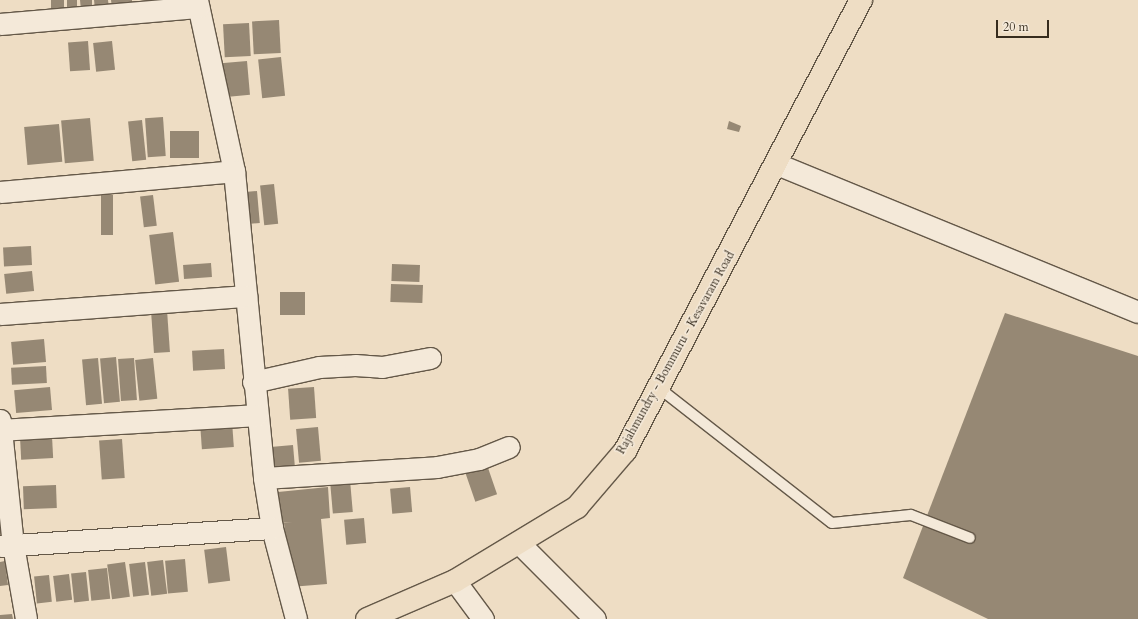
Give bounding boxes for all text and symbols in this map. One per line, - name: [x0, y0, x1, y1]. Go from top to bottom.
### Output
- scale bar: [998, 12, 1051, 38]
- text: 20 m: [1003, 19, 1029, 35]
- street label: Rajahmundry - Bommuru - Kesavaram Road: [614, 249, 738, 457]

